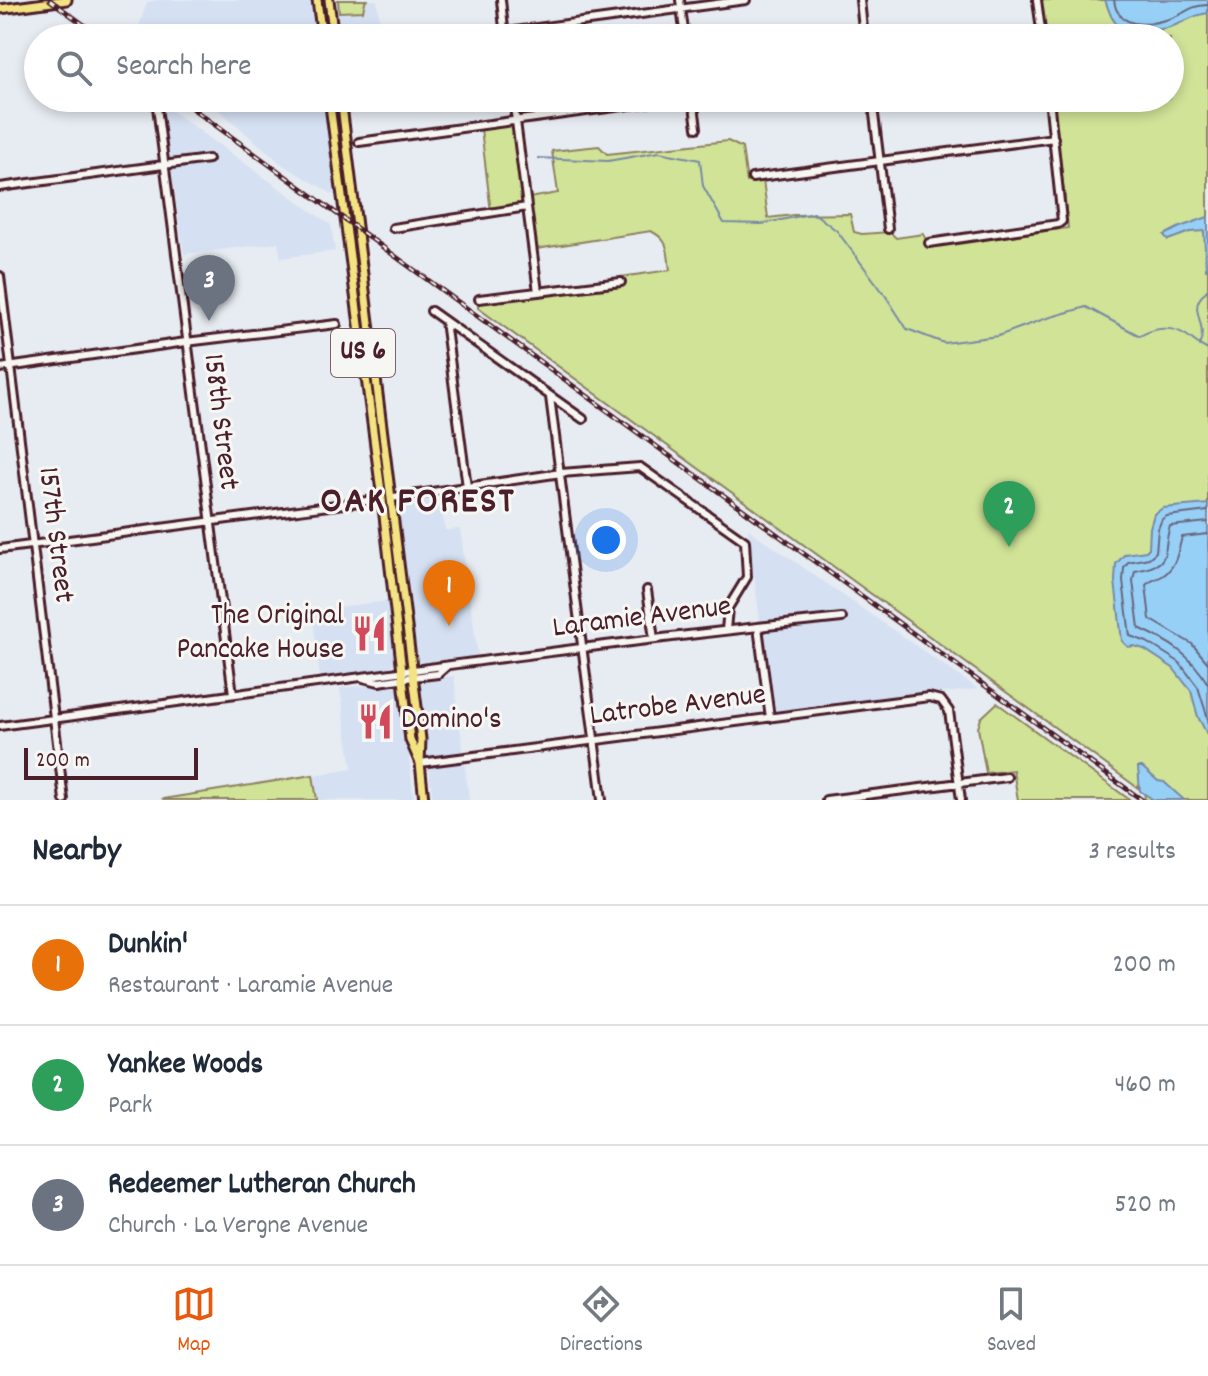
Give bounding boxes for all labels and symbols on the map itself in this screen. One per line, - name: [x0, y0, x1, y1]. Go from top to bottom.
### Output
- pin: 3: [183, 255, 235, 321]
- road number: US 6: [331, 329, 395, 377]
- street label: 158th Street: [189, 351, 249, 493]
- street label: 157th Street: [24, 465, 84, 605]
- district label: OAK FOREST: [320, 476, 516, 531]
- pin: 2: [983, 481, 1035, 547]
- your location: [586, 520, 626, 560]
- pin: 1: [423, 560, 475, 626]
- street label: Laramie Avenue: [550, 587, 734, 651]
- place label: The Original Pancake House: [176, 596, 344, 673]
- restaurant icon: The Original Pancake House: [351, 615, 389, 653]
- street label: Latrobe Avenue: [588, 675, 768, 739]
- place label: Domino's: [401, 700, 502, 743]
- restaurant icon: Domino's: [356, 702, 394, 740]
- scale bar: [24, 744, 198, 780]

